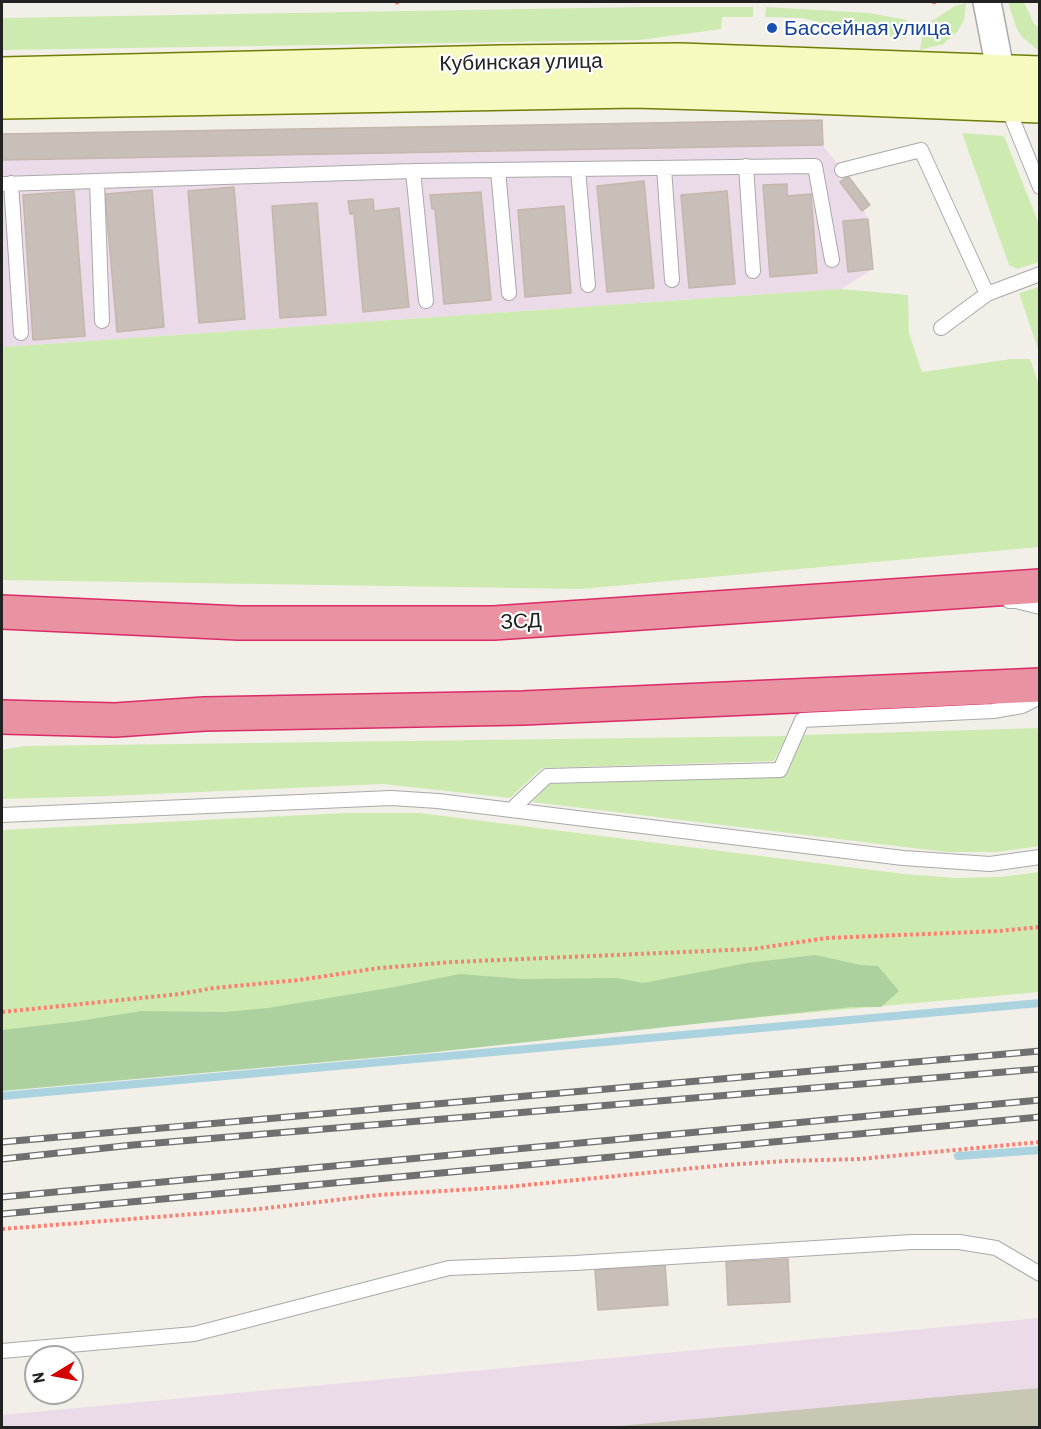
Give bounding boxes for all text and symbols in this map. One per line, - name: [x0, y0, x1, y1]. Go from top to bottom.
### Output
- place label: Бассейная улица: [784, 15, 950, 41]
- marker: Бассейная улица: [765, 21, 779, 35]
- street label: Кубинская улица: [439, 48, 603, 76]
- street label: ЗСД: [500, 607, 542, 635]
- north arrow: [24, 1345, 84, 1405]
- text: N: [27, 1371, 48, 1385]

